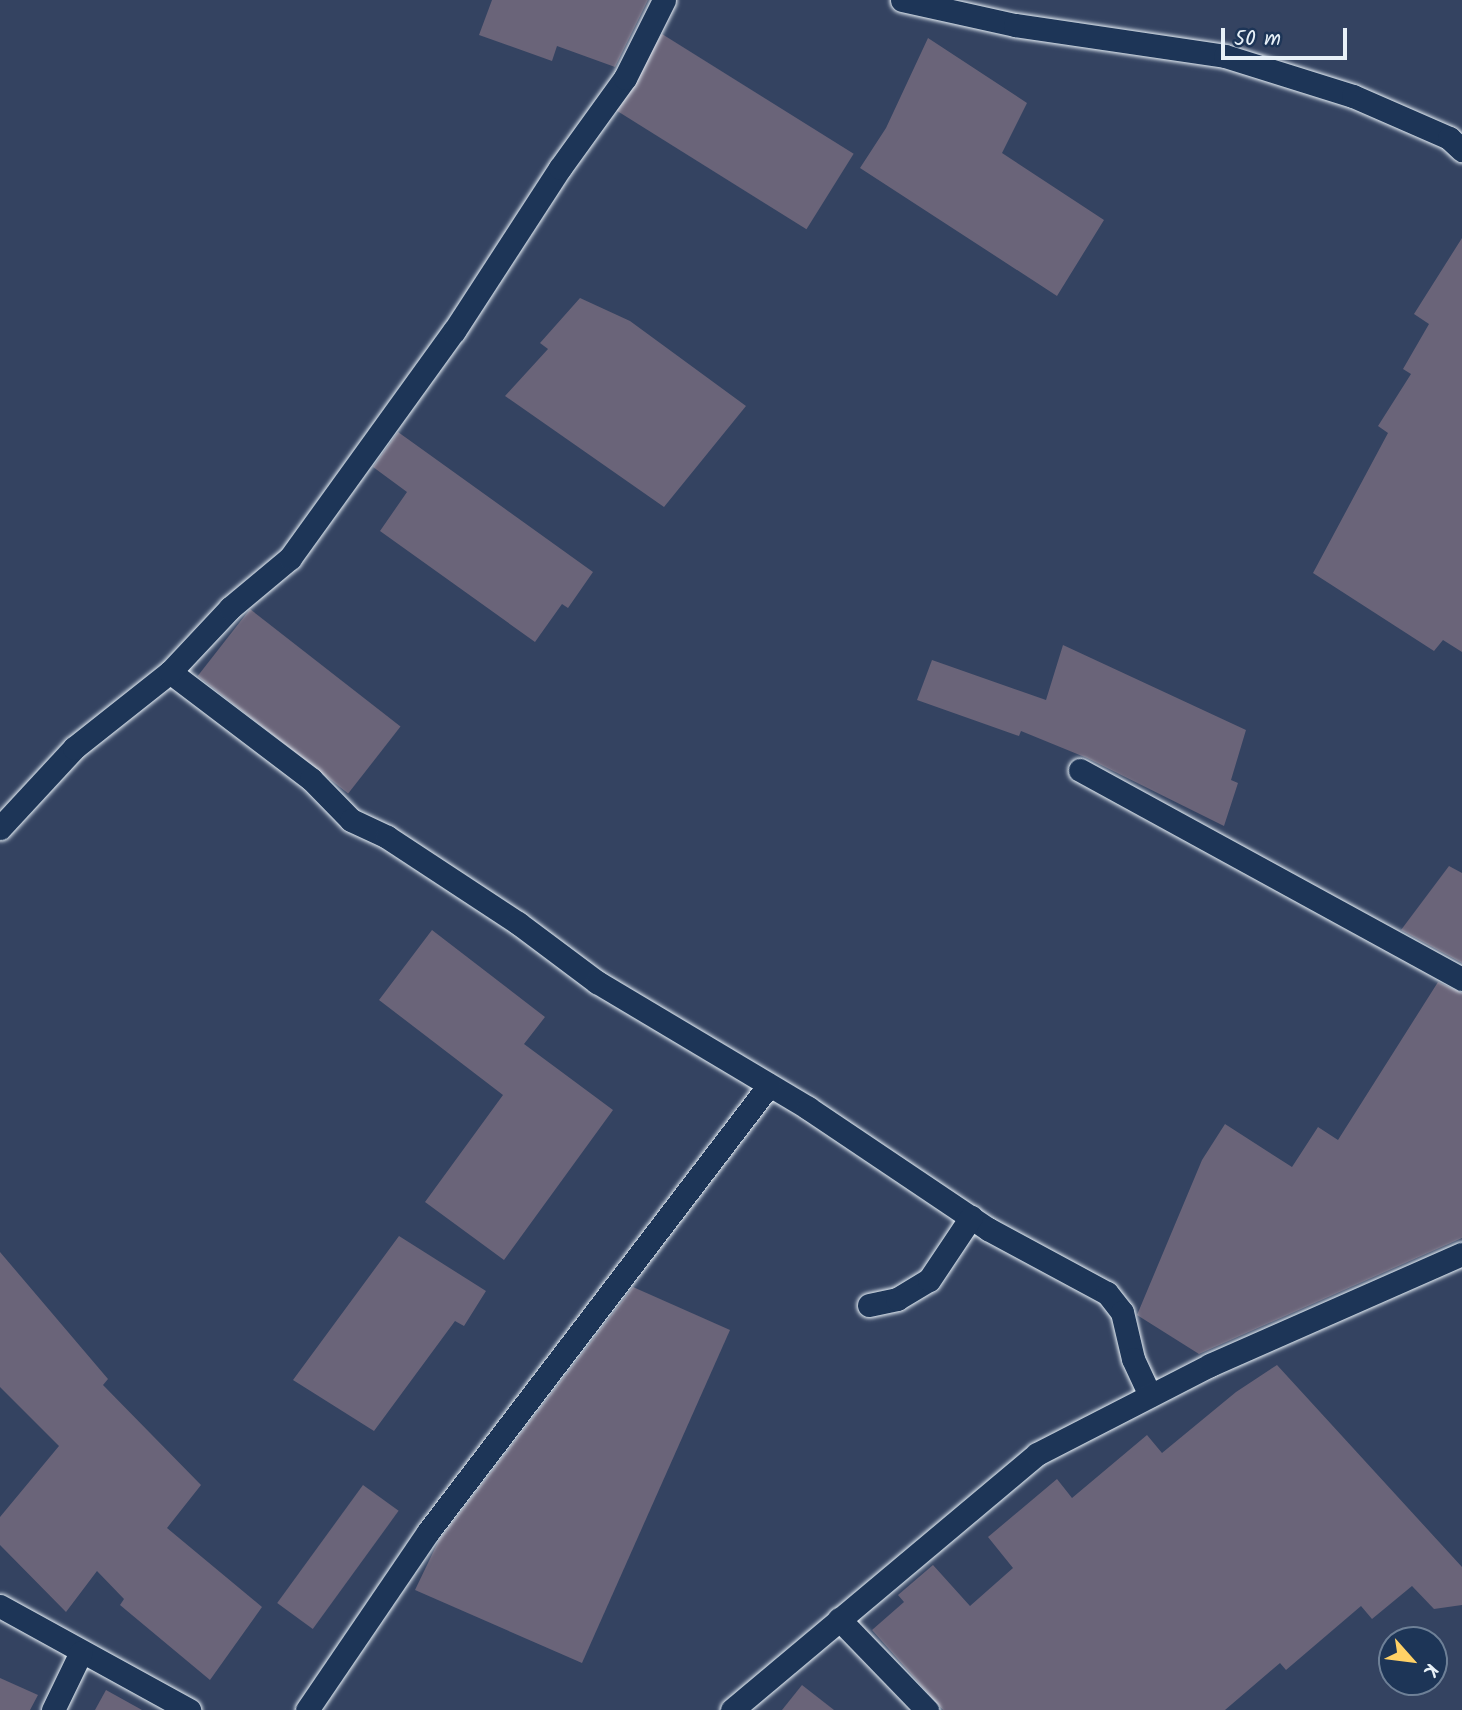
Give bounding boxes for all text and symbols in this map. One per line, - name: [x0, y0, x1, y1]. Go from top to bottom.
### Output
- scale bar: [1224, 14, 1350, 58]
- text: 50 m: [1234, 23, 1281, 56]
- north arrow: [1378, 1626, 1448, 1696]
- text: K: [1414, 1658, 1446, 1682]

